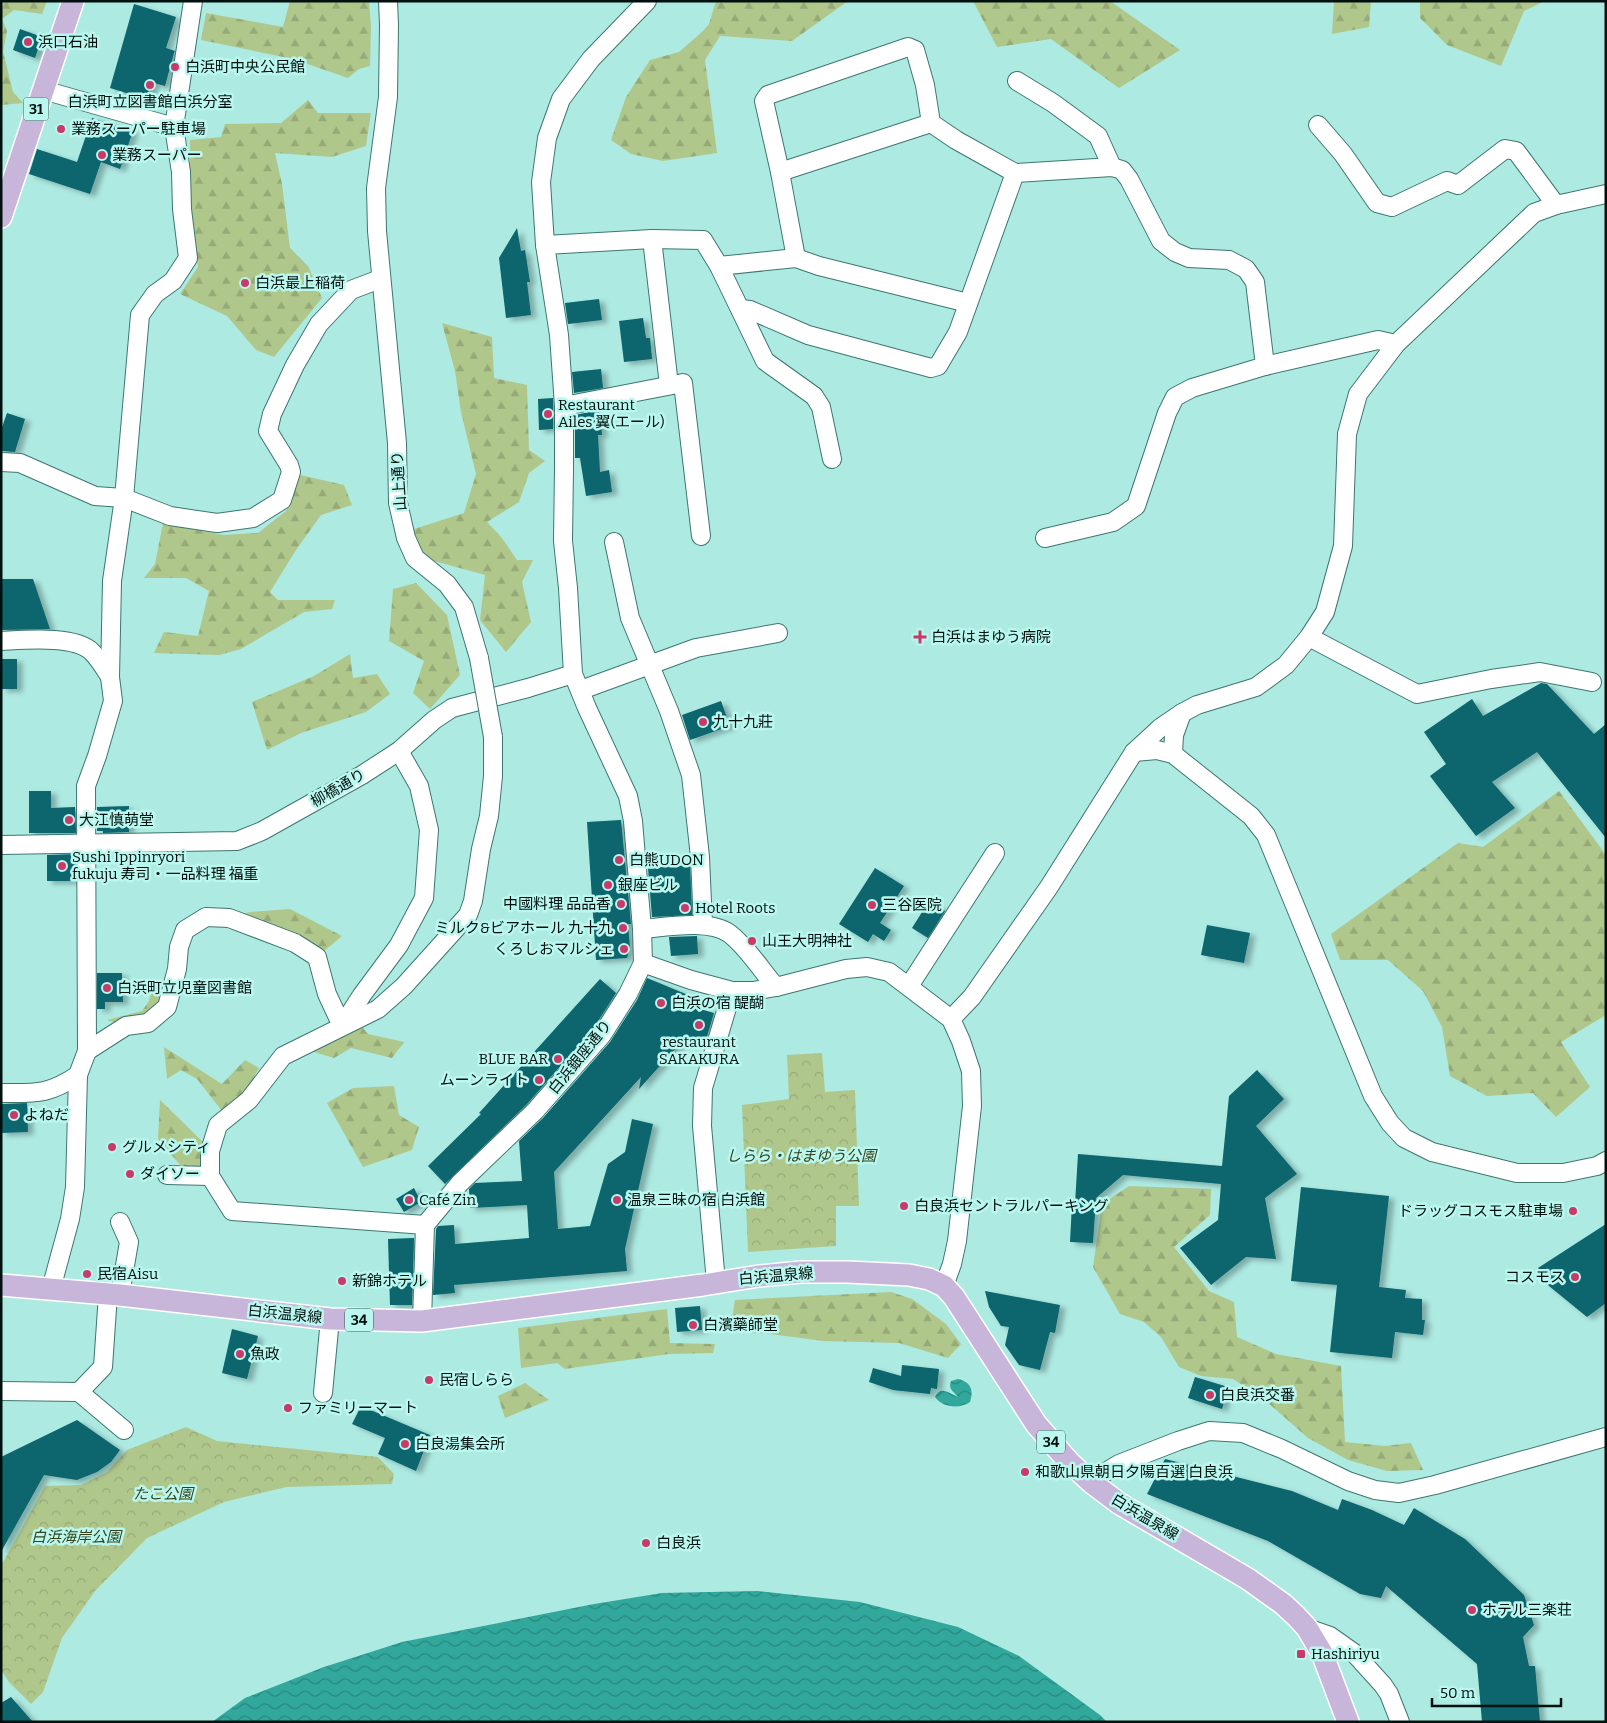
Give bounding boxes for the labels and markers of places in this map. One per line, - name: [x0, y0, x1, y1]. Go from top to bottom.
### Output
- place label: 浜口石油: [38, 33, 98, 51]
- marker: 浜口石油: [22, 36, 34, 48]
- place label: 白浜町中央公民館: [185, 58, 305, 76]
- marker: 白浜町中央公民館: [169, 61, 181, 73]
- marker: 白浜町立図書館白浜分室: [144, 79, 156, 91]
- place label: 白浜町立図書館白浜分室: [67, 93, 233, 111]
- place label: 業務スーパー駐車場: [71, 120, 206, 138]
- marker: 業務スーパー駐車場: [55, 123, 67, 135]
- place label: 業務スーパー: [112, 146, 202, 164]
- marker: 業務スーパー: [96, 149, 108, 161]
- place label: 白浜最上稲荷: [255, 274, 345, 292]
- marker: 白浜最上稲荷: [239, 277, 251, 289]
- place label: Restaurant Ailes 翼(エール): [558, 396, 665, 431]
- marker: Restaurant Ailes 翼(エール): [542, 408, 554, 420]
- place label: 白浜はまゆう病院: [931, 628, 1051, 646]
- marker: 白浜はまゆう病院: [913, 630, 927, 644]
- place label: 九十九莊: [713, 713, 773, 731]
- marker: 九十九莊: [697, 716, 709, 728]
- place label: 大江慎萌堂: [79, 811, 154, 829]
- marker: 大江慎萌堂: [63, 814, 75, 826]
- place label: Sushi Ippinryori fukuju 寿司・一品料理 福重: [72, 848, 259, 883]
- place label: 白熊UDON: [629, 851, 704, 869]
- marker: 白熊UDON: [613, 854, 625, 866]
- marker: Sushi Ippinryori fukuju 寿司・一品料理 福重: [56, 860, 68, 872]
- place label: 銀座ビル: [618, 876, 678, 894]
- marker: 銀座ビル: [602, 879, 614, 891]
- place label: 中國料理 品品香: [503, 895, 611, 913]
- place label: 三谷医院: [882, 896, 942, 914]
- marker: 中國料理 品品香: [615, 898, 627, 910]
- place label: Hotel Roots: [695, 899, 775, 917]
- marker: 三谷医院: [866, 899, 878, 911]
- marker: Hotel Roots: [679, 902, 691, 914]
- place label: ミルク&ビアホール 九十九: [435, 919, 613, 937]
- marker: ミルク&ビアホール 九十九: [617, 922, 629, 934]
- place label: 山王大明神社: [762, 932, 852, 950]
- marker: 山王大明神社: [746, 935, 758, 947]
- place label: くろしおマルシェ: [494, 940, 614, 958]
- marker: くろしおマルシェ: [618, 943, 630, 955]
- place label: 白浜町立児童図書館: [117, 979, 252, 997]
- marker: 白浜町立児童図書館: [101, 982, 113, 994]
- place label: 白浜の宿 醍醐: [671, 994, 764, 1012]
- marker: 白浜の宿 醍醐: [655, 997, 667, 1009]
- marker: restaurant SAKAKURA: [693, 1019, 705, 1031]
- place label: restaurant SAKAKURA: [659, 1033, 740, 1068]
- place label: BLUE BAR: [479, 1050, 548, 1068]
- marker: BLUE BAR: [552, 1053, 564, 1065]
- place label: ムーンライト: [440, 1071, 529, 1089]
- marker: ムーンライト: [533, 1074, 545, 1086]
- place label: よねだ: [24, 1106, 69, 1124]
- marker: よねだ: [8, 1109, 20, 1121]
- place label: グルメシティ: [122, 1138, 211, 1156]
- marker: グルメシティ: [106, 1141, 118, 1153]
- place label: ダイソー: [140, 1165, 200, 1183]
- marker: ダイソー: [124, 1168, 136, 1180]
- place label: Café Zin: [419, 1191, 476, 1209]
- place label: 温泉三昧の宿 白浜館: [627, 1191, 765, 1209]
- marker: Café Zin: [403, 1194, 415, 1206]
- marker: 温泉三昧の宿 白浜館: [611, 1194, 623, 1206]
- place label: 白良浜セントラルパーキング: [914, 1197, 1109, 1215]
- marker: 白良浜セントラルパーキング: [898, 1200, 910, 1212]
- place label: ドラッグコスモス駐車場: [1398, 1202, 1563, 1220]
- marker: ドラッグコスモス駐車場: [1567, 1205, 1579, 1217]
- place label: 民宿Aisu: [97, 1265, 158, 1283]
- marker: 民宿Aisu: [81, 1268, 93, 1280]
- place label: コスモス: [1505, 1268, 1565, 1286]
- marker: コスモス: [1569, 1271, 1581, 1283]
- place label: 新錦ホテル: [352, 1272, 427, 1290]
- marker: 新錦ホテル: [336, 1275, 348, 1287]
- place label: 白濱藥師堂: [703, 1316, 778, 1334]
- marker: 白濱藥師堂: [687, 1319, 699, 1331]
- place label: 魚政: [250, 1345, 280, 1363]
- marker: 魚政: [234, 1348, 246, 1360]
- place label: 民宿しらら: [439, 1371, 514, 1389]
- marker: 民宿しらら: [423, 1374, 435, 1386]
- place label: 白良浜交番: [1220, 1386, 1295, 1404]
- marker: 白良浜交番: [1204, 1389, 1216, 1401]
- place label: ファミリーマート: [298, 1399, 418, 1417]
- marker: ファミリーマート: [282, 1402, 294, 1414]
- place label: 白良湯集会所: [415, 1435, 505, 1453]
- marker: 白良湯集会所: [399, 1438, 411, 1450]
- place label: 和歌山県朝日夕陽百選 白良浜: [1035, 1463, 1233, 1481]
- marker: 和歌山県朝日夕陽百選 白良浜: [1019, 1466, 1031, 1478]
- place label: 白良浜: [656, 1534, 701, 1552]
- marker: 白良浜: [640, 1537, 652, 1549]
- place label: ホテル三楽荘: [1482, 1601, 1572, 1619]
- marker: ホテル三楽荘: [1466, 1604, 1478, 1616]
- place label: Hashiriyu: [1311, 1645, 1380, 1663]
- marker: Hashiriyu: [1295, 1648, 1307, 1660]

